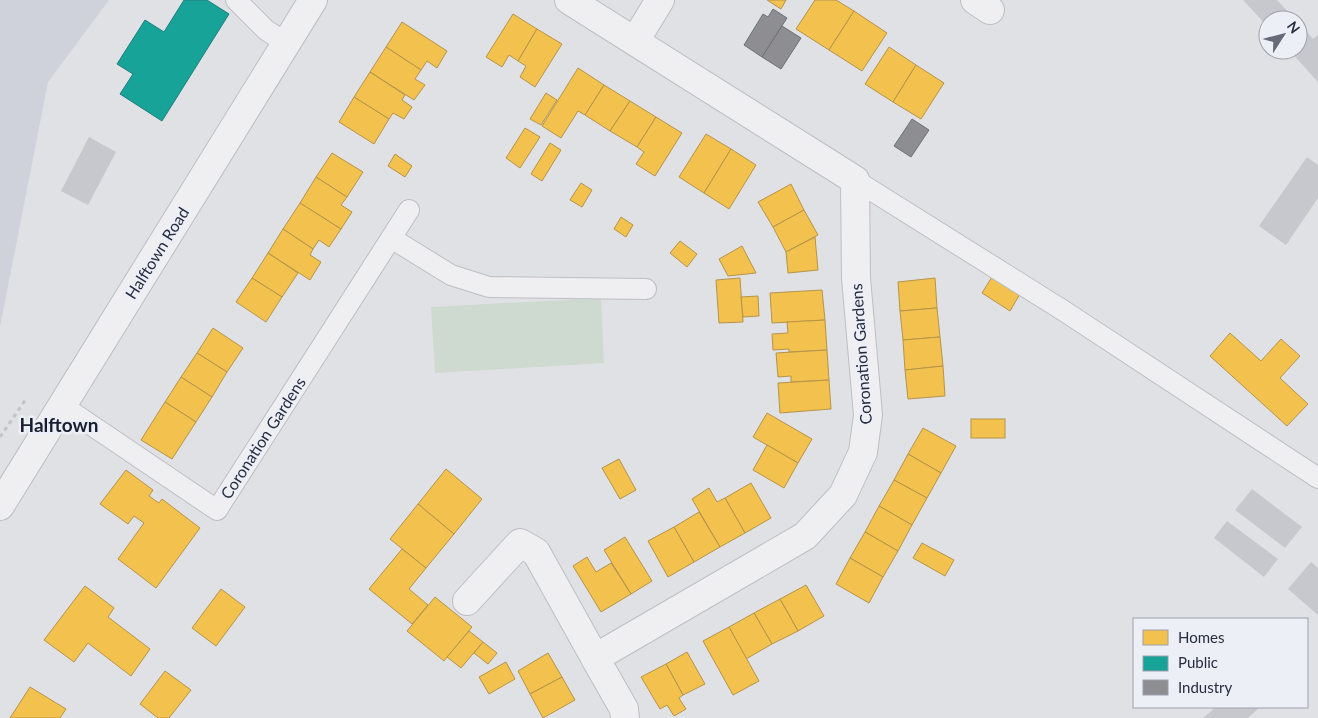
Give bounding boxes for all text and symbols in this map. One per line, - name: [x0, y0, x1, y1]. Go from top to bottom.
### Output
- north arrow: [1258, 10, 1308, 60]
- text: N: [1284, 18, 1304, 36]
- street label: Halftown Road: [121, 203, 192, 302]
- street label: Coronation Gardens: [846, 283, 875, 425]
- street label: Coronation Gardens: [216, 373, 309, 502]
- district label: Halftown: [20, 413, 98, 436]
- legend: [1133, 618, 1308, 708]
- text: Homes: [1178, 628, 1224, 646]
- text: Public: [1178, 653, 1218, 671]
- text: Industry: [1178, 678, 1233, 696]

